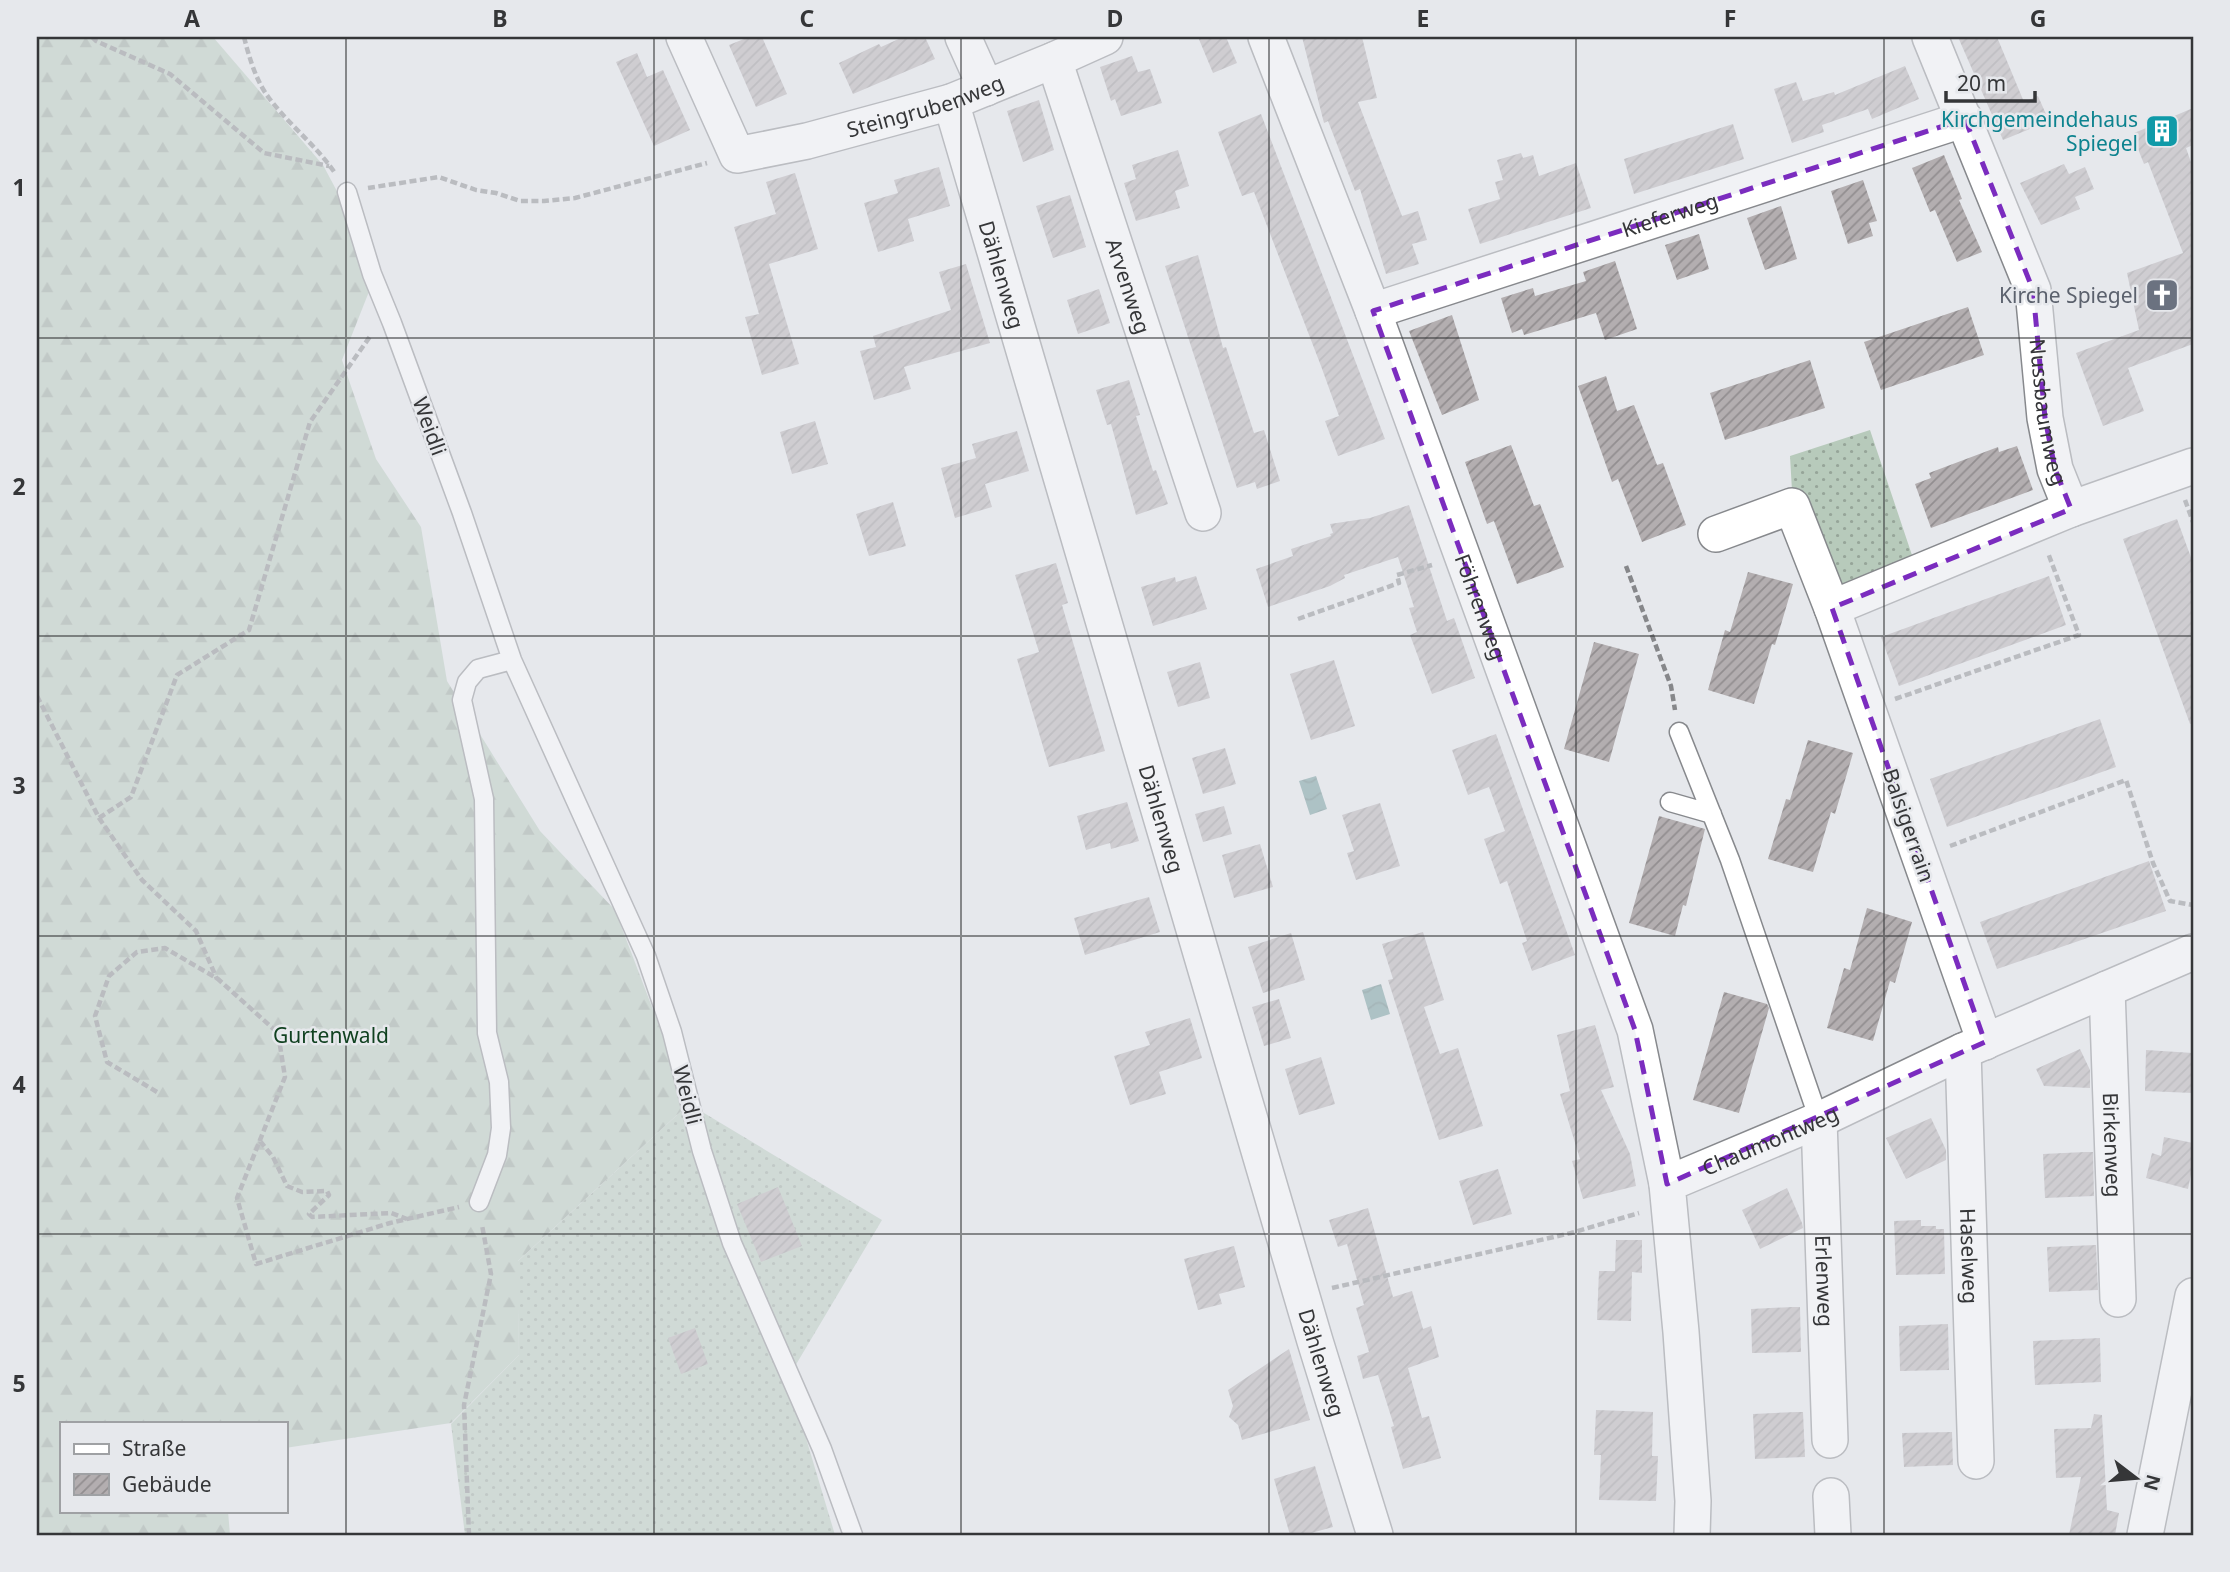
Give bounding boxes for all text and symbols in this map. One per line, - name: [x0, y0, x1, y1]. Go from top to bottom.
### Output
- text: A: [184, 2, 200, 34]
- text: B: [492, 2, 508, 34]
- text: C: [800, 2, 815, 34]
- text: D: [1107, 2, 1123, 34]
- text: E: [1417, 2, 1429, 34]
- text: F: [1724, 2, 1736, 34]
- text: G: [2030, 2, 2046, 34]
- scale bar: [1946, 60, 2036, 104]
- street label: Steingrubenweg: [844, 68, 1008, 144]
- text: 20 m: [1957, 69, 2006, 97]
- place label: Kirchgemeindehaus Spiegel: [1941, 105, 2138, 157]
- building icon: Kirchgemeindehaus Spiegel: [2143, 112, 2181, 150]
- text: 1: [12, 171, 26, 203]
- street label: Kieferweg: [1618, 186, 1721, 243]
- street label: Dählenweg: [973, 217, 1031, 332]
- street label: Arvenweg: [1100, 235, 1157, 337]
- church icon: Kirche Spiegel: [2143, 276, 2181, 314]
- place label: Kirche Spiegel: [1999, 281, 2138, 309]
- street label: Nussbaumweg: [2024, 337, 2074, 489]
- street label: Weidli: [407, 393, 453, 459]
- text: 2: [12, 470, 26, 502]
- street label: Föhrenweg: [1449, 550, 1513, 664]
- street label: Dählenweg: [1132, 761, 1191, 876]
- street label: Balsigerrain: [1877, 765, 1941, 885]
- text: 3: [12, 769, 26, 801]
- park label: Gurtenwald: [273, 1021, 389, 1049]
- street label: Weidli: [667, 1062, 709, 1128]
- text: 4: [12, 1068, 26, 1100]
- street label: Birkenweg: [2097, 1092, 2128, 1198]
- street label: Chaumontweg: [1698, 1099, 1843, 1182]
- street label: Haselweg: [1954, 1207, 1985, 1304]
- street label: Erlenweg: [1809, 1234, 1840, 1327]
- street label: Dählenweg: [1292, 1305, 1352, 1420]
- text: 5: [12, 1367, 26, 1399]
- legend: [60, 1422, 287, 1512]
- text: Straße: [122, 1434, 186, 1462]
- north arrow: [2100, 1442, 2170, 1512]
- text: Gebäude: [122, 1470, 212, 1498]
- text: N: [2138, 1472, 2167, 1494]

